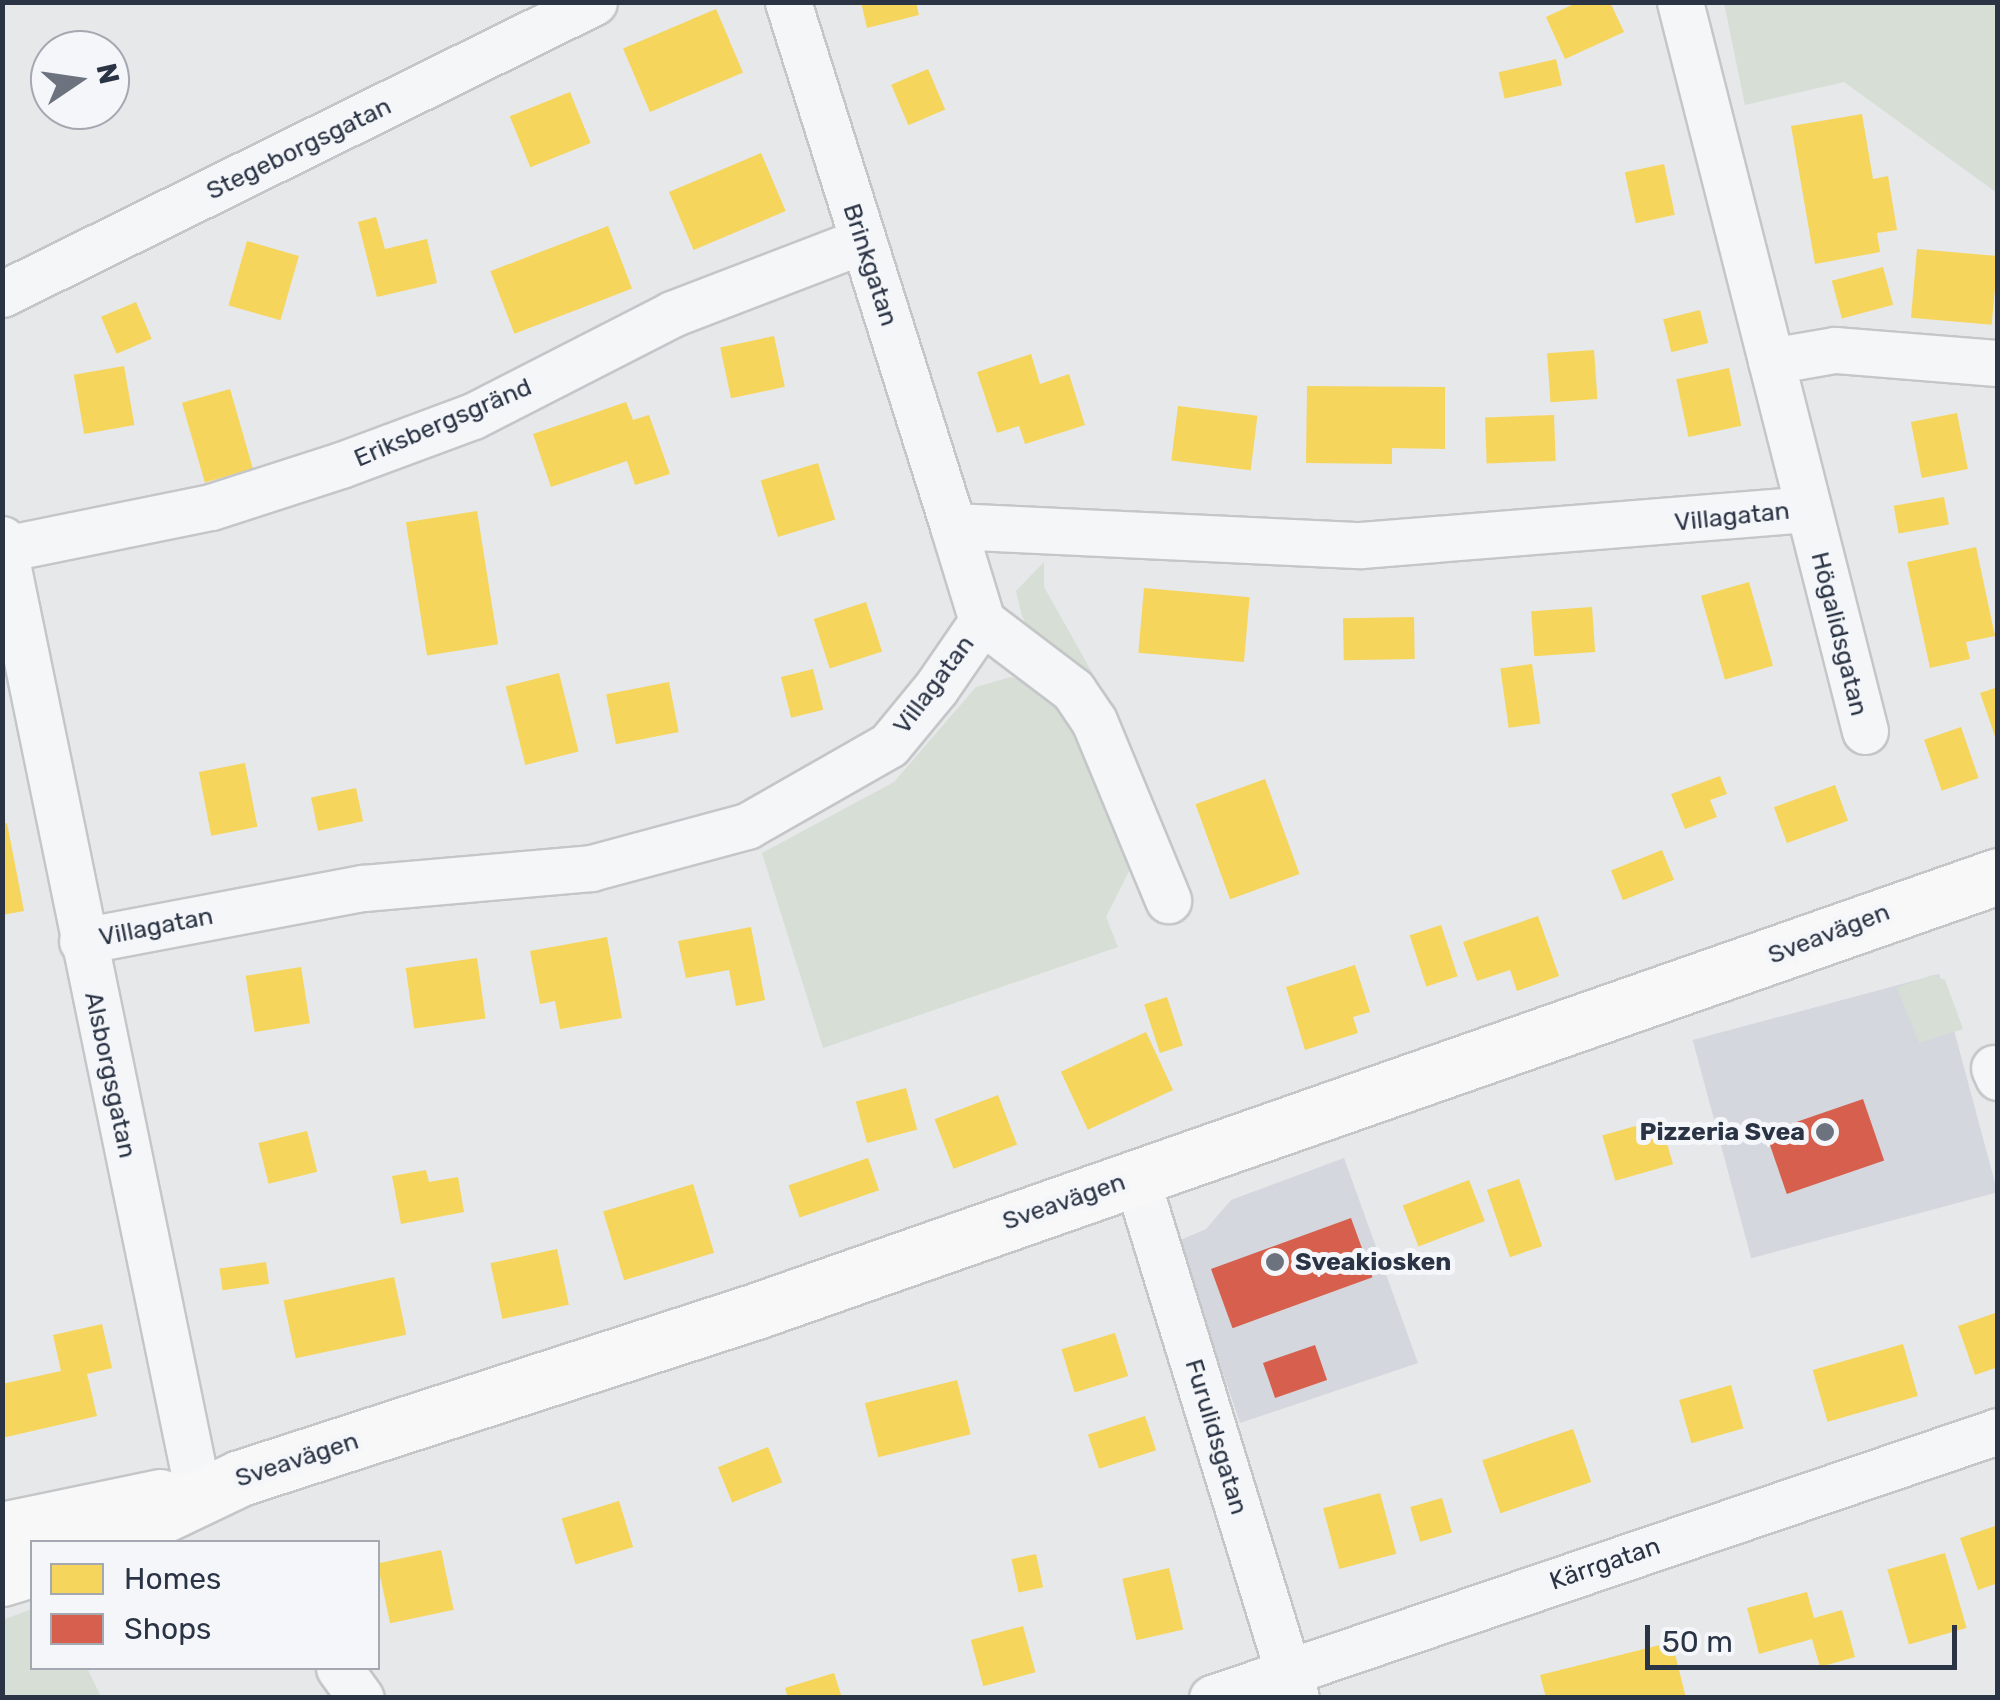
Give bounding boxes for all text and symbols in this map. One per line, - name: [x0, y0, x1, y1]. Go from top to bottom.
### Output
- north arrow: [30, 30, 130, 130]
- text: N: [89, 60, 126, 87]
- street label: Stegeborgsgatan: [202, 91, 396, 207]
- street label: Brinkgatan: [836, 200, 904, 330]
- street label: Eriksbergsgränd: [350, 372, 536, 474]
- street label: Villagatan: [1673, 496, 1791, 538]
- street label: Högalidsgatan: [1804, 549, 1874, 719]
- street label: Villagatan: [887, 630, 981, 740]
- street label: Sveavägen: [1764, 897, 1894, 971]
- street label: Villagatan: [96, 901, 216, 953]
- street label: Alsborgsgatan: [78, 989, 142, 1161]
- place label: Pizzeria Svea: [1639, 1117, 1805, 1147]
- marker: Pizzeria Svea: [1814, 1121, 1836, 1143]
- street label: Sveavägen: [999, 1167, 1129, 1237]
- place label: Sveakiosken: [1295, 1247, 1451, 1277]
- marker: Sveakiosken: [1264, 1251, 1286, 1273]
- street label: Furulidsgatan: [1178, 1356, 1254, 1518]
- street label: Sveavägen: [232, 1426, 362, 1494]
- street label: Kärrgatan: [1546, 1531, 1664, 1597]
- legend: [30, 1540, 380, 1670]
- text: Homes: [124, 1561, 221, 1597]
- scale bar: [1650, 1605, 1962, 1667]
- text: Shops: [124, 1611, 211, 1647]
- text: 50 m: [1662, 1624, 1733, 1660]

